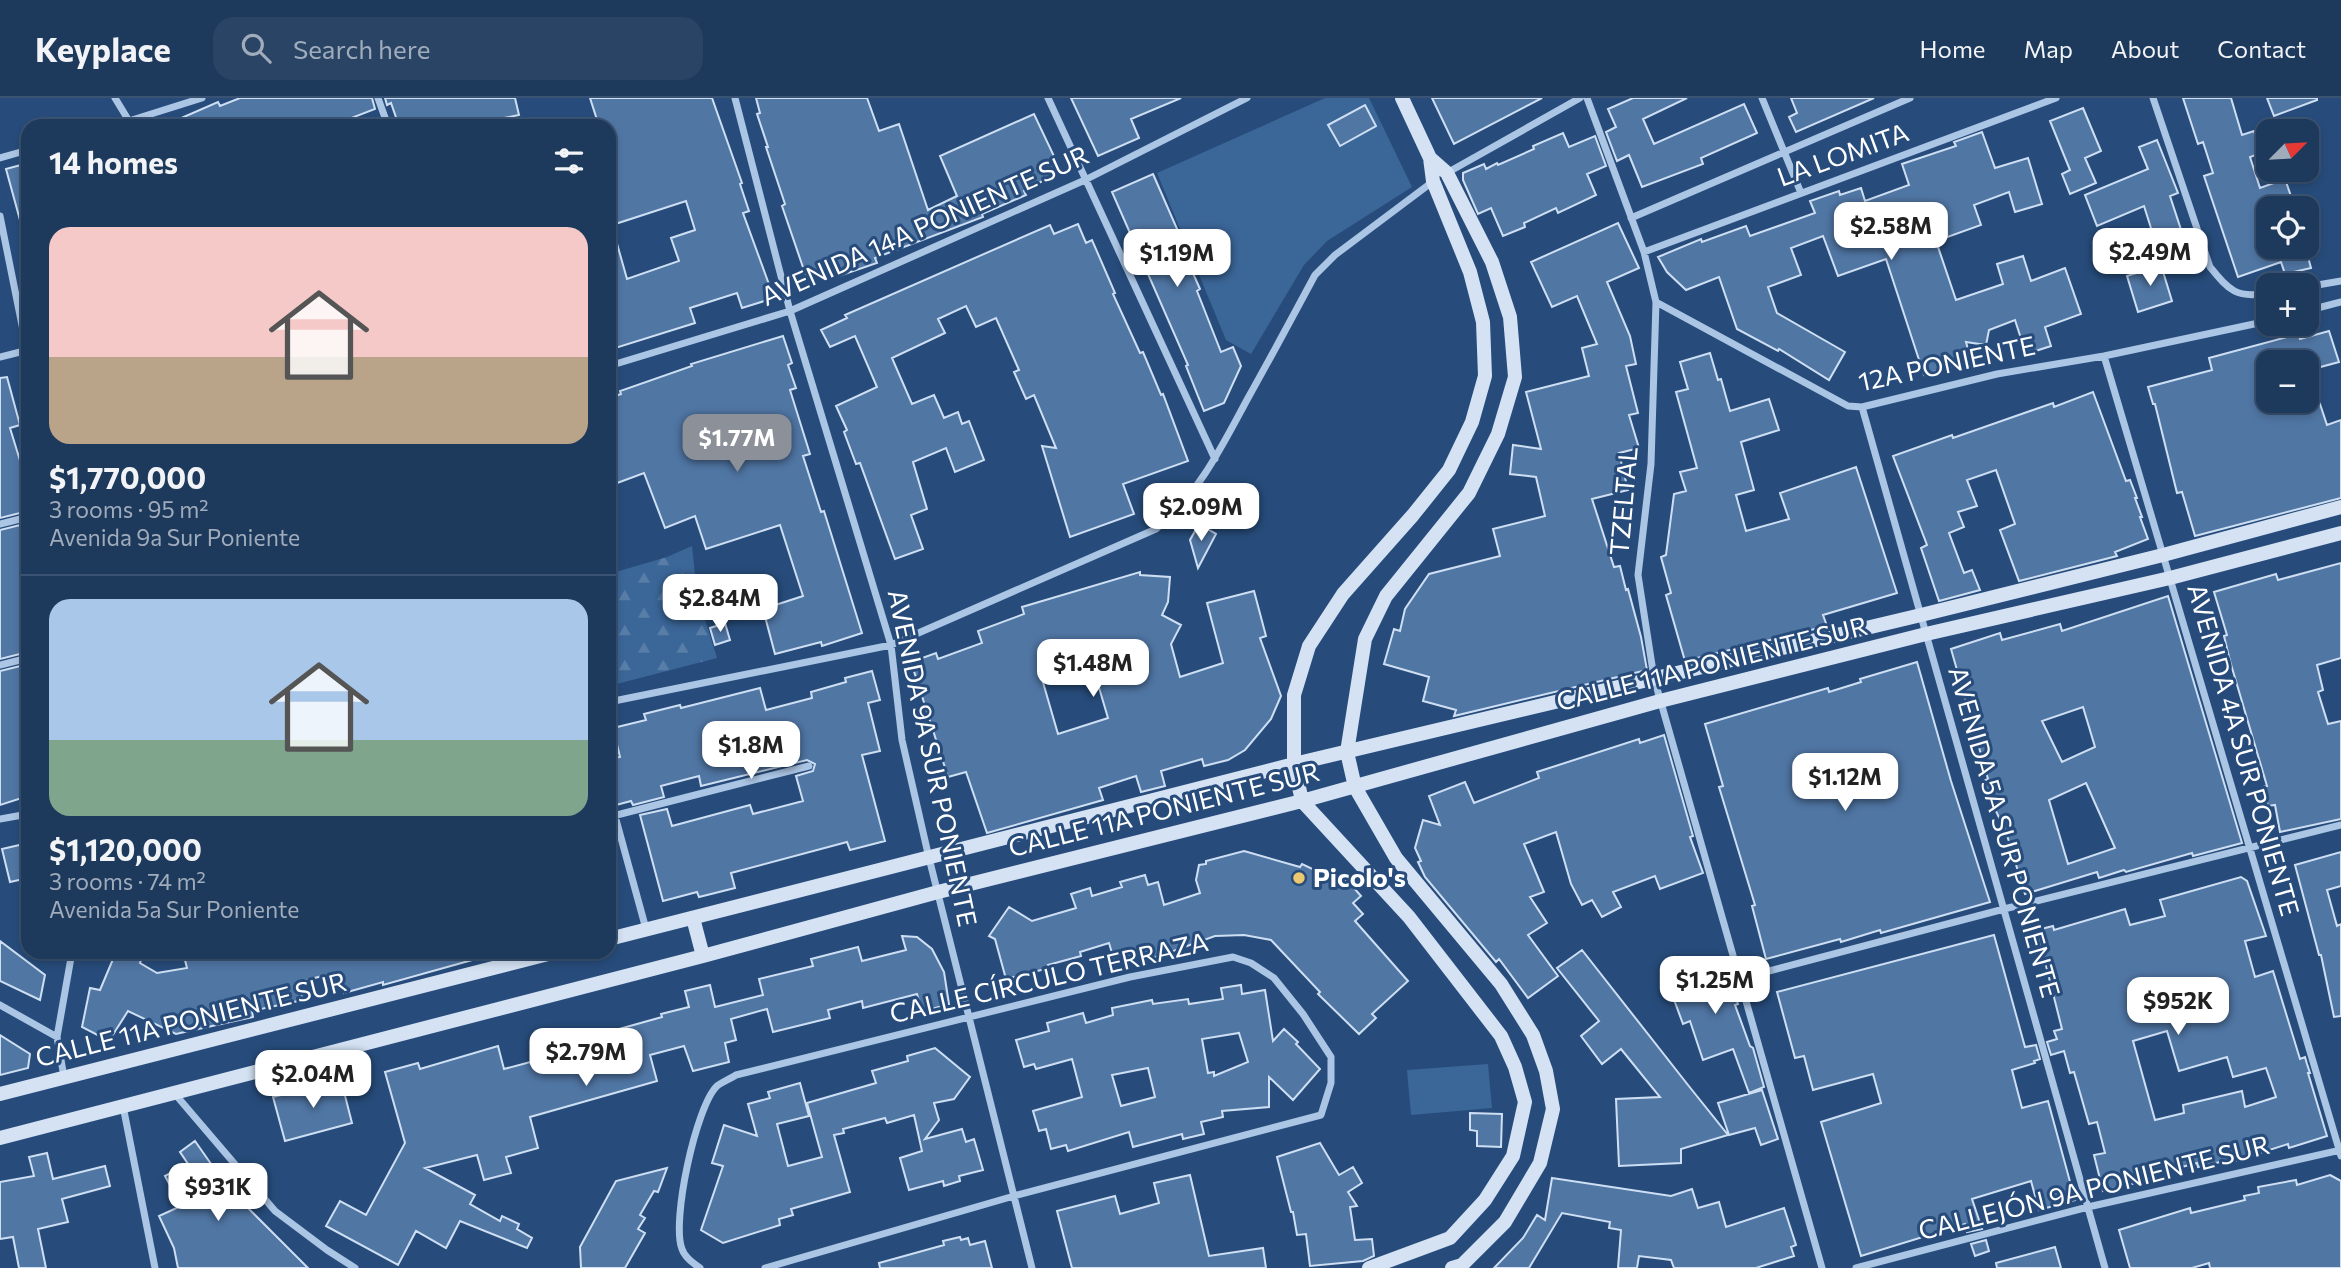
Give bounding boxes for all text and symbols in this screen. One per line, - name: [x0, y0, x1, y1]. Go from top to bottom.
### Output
- search box: [213, 17, 703, 80]
- text: Keyplace: [35, 28, 171, 69]
- icon: search: [237, 29, 275, 67]
- text: Search here: [293, 33, 430, 64]
- text: Home: [1920, 34, 1986, 63]
- text: Map: [2024, 34, 2073, 63]
- text: About: [2111, 34, 2179, 63]
- text: Contact: [2217, 34, 2306, 63]
- street label: LA LOMITA: [1773, 115, 1912, 192]
- north arrow: [2256, 119, 2319, 182]
- map controls: [2256, 119, 2319, 413]
- street label: AVENIDA 14A PONIENTE SUR: [756, 138, 1093, 311]
- icon: filters: [550, 142, 588, 180]
- text: 14 homes: [49, 143, 178, 180]
- button: locate: [2256, 196, 2319, 259]
- pin: $2.58M: [1834, 202, 1948, 262]
- text: $2.58M: [1850, 211, 1932, 239]
- pin: $2.49M: [2093, 228, 2207, 288]
- pin: $1.19M: [1120, 230, 1234, 289]
- text: $2.49M: [2109, 237, 2191, 265]
- text: $1.19M: [1140, 238, 1214, 266]
- icon: home: [256, 272, 382, 398]
- button: +: [2256, 273, 2319, 336]
- street label: 12A PONIENTE: [1855, 329, 2038, 396]
- button: −: [2256, 350, 2319, 413]
- pin: $1.77M: [680, 414, 794, 474]
- text: $1.77M: [699, 423, 775, 451]
- street label: TZELTAL: [1602, 445, 1643, 557]
- text: $1,770,000: [49, 458, 206, 495]
- pin: $2.09M: [1144, 484, 1258, 543]
- text: $2.09M: [1159, 492, 1243, 520]
- text: 3 rooms · 95 m²: [49, 495, 208, 523]
- text: Avenida 9a Sur Poniente: [49, 523, 300, 551]
- pin: $2.84M: [663, 574, 777, 634]
- street label: AVENIDA 4A SUR PONIENTE: [2182, 580, 2307, 919]
- text: $2.84M: [679, 583, 761, 611]
- street label: AVENIDA 9A SUR PONIENTE: [883, 586, 984, 929]
- street label: CALLE 11A PONIENTE SUR: [1553, 609, 1870, 716]
- pin: $1.48M: [1036, 640, 1150, 699]
- icon: home: [256, 644, 382, 770]
- text: $1.48M: [1053, 648, 1133, 676]
- street label: AVENIDA 5A SUR PONIENTE: [1943, 662, 2068, 1001]
- pin: $1.8M: [702, 722, 800, 781]
- text: $1.8M: [718, 730, 784, 758]
- pin: $1.12M: [1788, 754, 1902, 813]
- street label: CALLE 11A PONIENTE SUR: [1005, 755, 1322, 862]
- text: $1.12M: [1808, 762, 1882, 790]
- text: $1,120,000: [49, 830, 202, 867]
- place label: Picolo's: [1313, 861, 1406, 892]
- text: 3 rooms · 74 m²: [49, 867, 206, 895]
- marker: Picolo's: [1291, 870, 1307, 886]
- text: Avenida 5a Sur Poniente: [49, 895, 299, 923]
- street label: CALLE CÍRCULO TERRAZA: [886, 925, 1211, 1028]
- pin: $1.25M: [1658, 956, 1772, 1016]
- street label: CALLE 11A PONIENTE SUR: [32, 965, 349, 1072]
- text: $1.25M: [1676, 965, 1754, 993]
- pin: $952K: [2129, 978, 2227, 1037]
- text: $952K: [2143, 986, 2213, 1014]
- pin: $2.79M: [529, 1028, 643, 1088]
- text: $2.79M: [545, 1037, 627, 1065]
- pin: $2.04M: [256, 1051, 370, 1110]
- text: $2.04M: [271, 1059, 355, 1087]
- street label: CALLEJÓN 9A PONIENTE SUR: [1915, 1128, 2272, 1245]
- pin: $931K: [169, 1164, 267, 1223]
- text: $931K: [184, 1172, 252, 1200]

